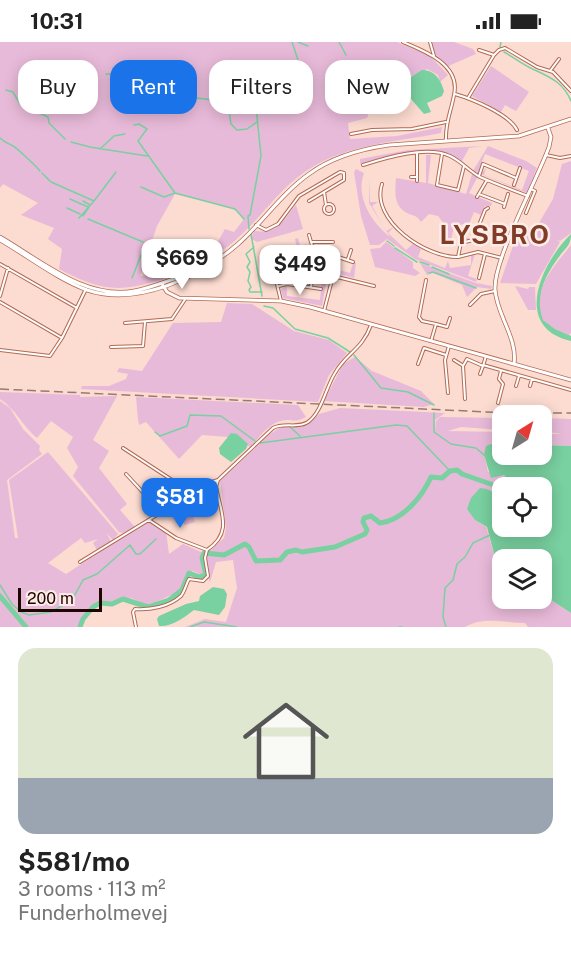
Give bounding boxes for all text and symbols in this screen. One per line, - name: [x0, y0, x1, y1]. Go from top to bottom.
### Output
- text: 10:31: [30, 8, 84, 34]
- chip: Buy: [18, 60, 98, 114]
- chip: Rent: [110, 60, 197, 114]
- chip: Filters: [209, 60, 313, 114]
- chip: New: [325, 60, 411, 114]
- district label: LYSBRO: [439, 219, 551, 250]
- pin: $669: [146, 239, 218, 290]
- pin: $449: [264, 245, 336, 296]
- text: $669: [155, 246, 209, 270]
- text: $449: [273, 252, 327, 276]
- north arrow: [492, 405, 552, 465]
- map controls: [492, 405, 552, 609]
- button: locate: [492, 477, 552, 537]
- pin: $581: [144, 478, 216, 529]
- text: $581: [155, 485, 205, 509]
- button: layers: [492, 549, 552, 609]
- scale bar: [18, 585, 102, 612]
- text: 200 m: [27, 589, 74, 608]
- icon: home: [232, 687, 340, 795]
- text: $581/mo: [18, 846, 130, 877]
- text: 3 rooms · 113 m²: [18, 877, 166, 901]
- text: Funderholmevej: [18, 901, 168, 925]

